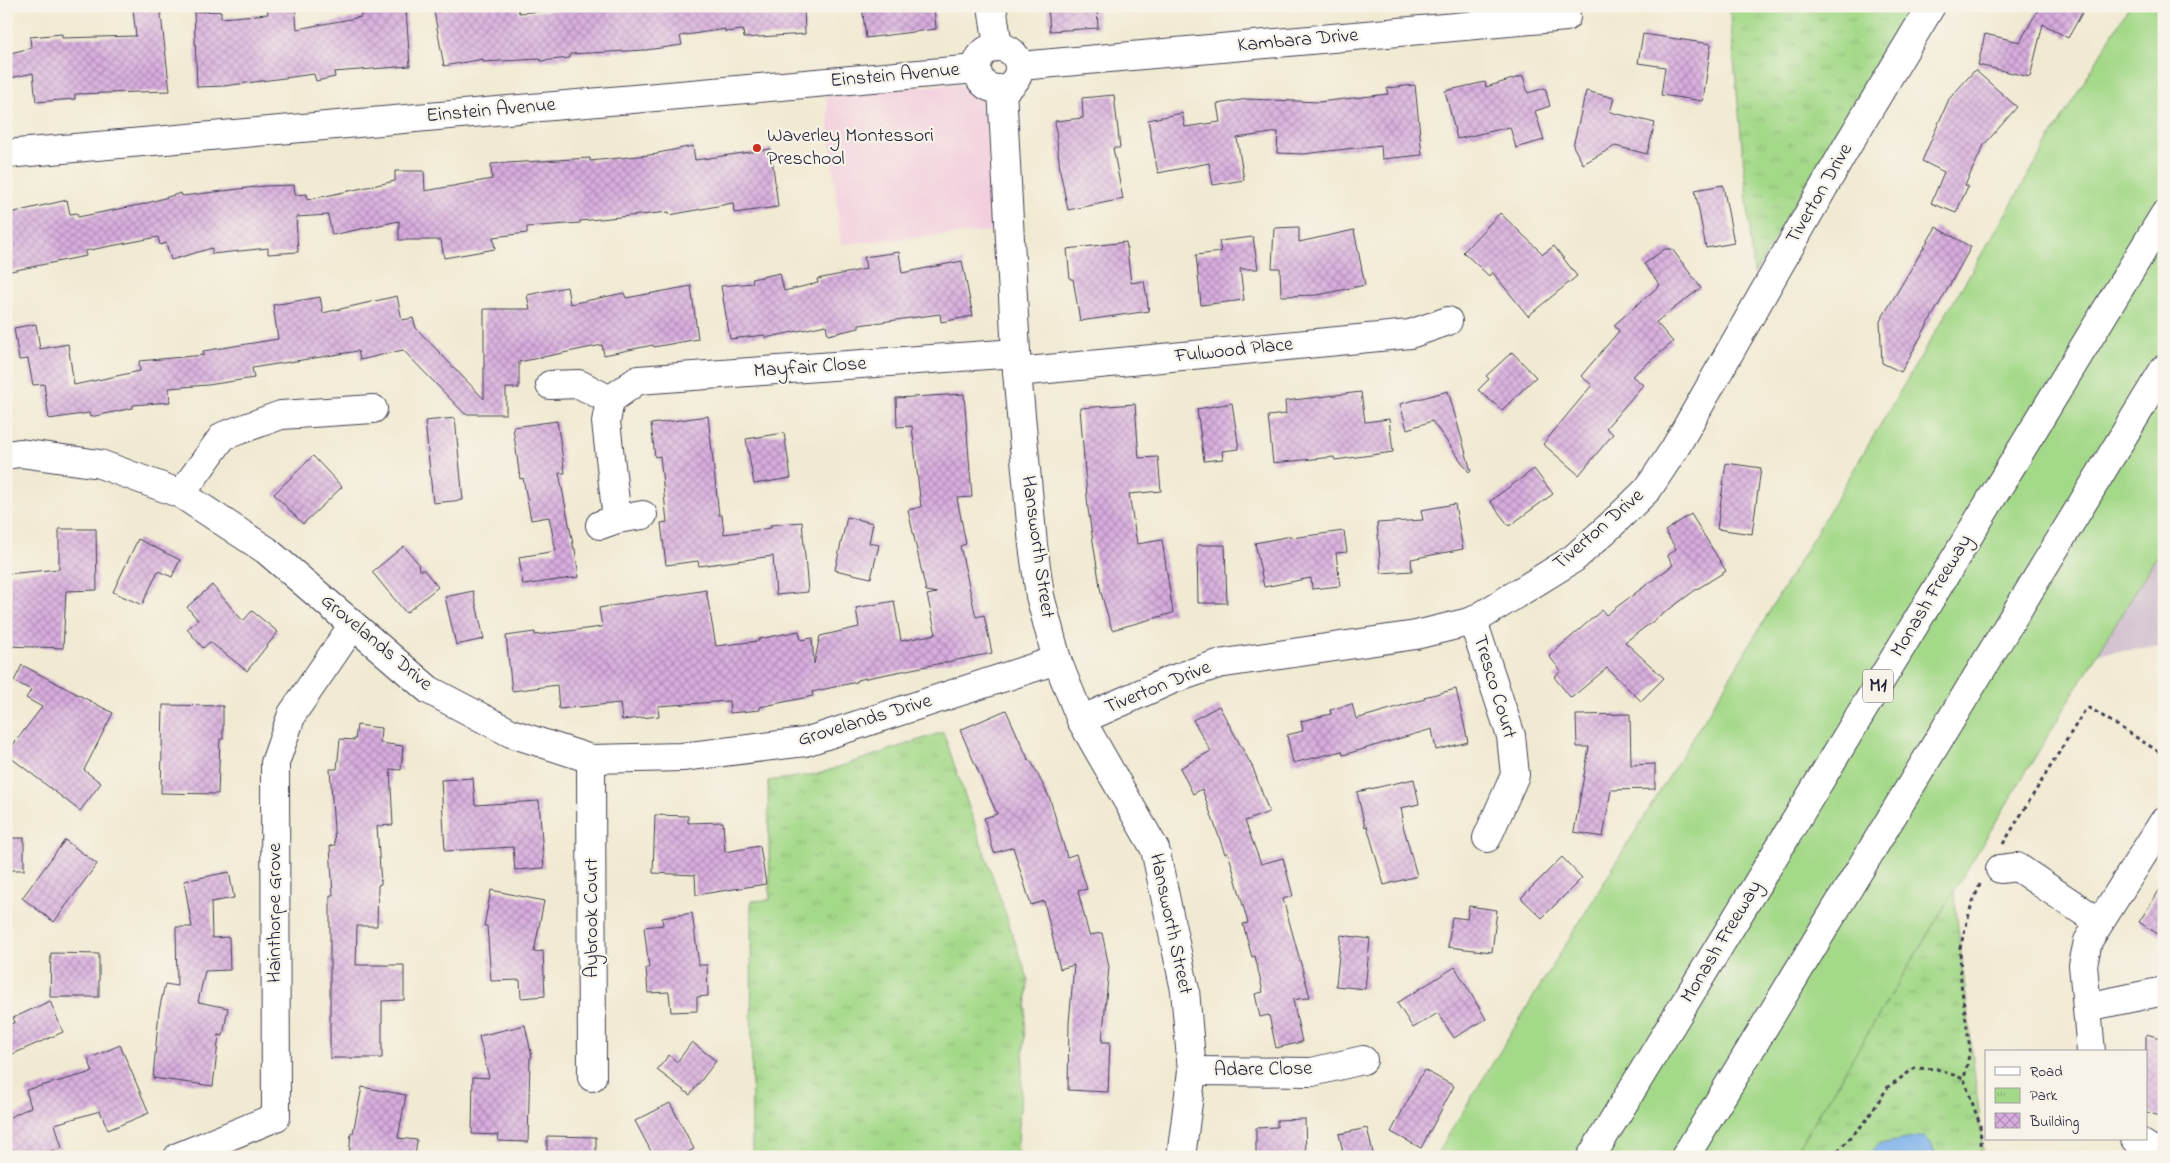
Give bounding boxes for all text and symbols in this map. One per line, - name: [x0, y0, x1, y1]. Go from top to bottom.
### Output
- street label: Kambara Drive: [1236, 21, 1360, 61]
- street label: Einstein Avenue: [829, 56, 961, 96]
- street label: Einstein Avenue: [425, 91, 557, 131]
- place label: Waverley Montessori Preschool: [767, 122, 934, 174]
- street label: Tiverton Drive: [1779, 138, 1861, 250]
- marker: Waverley Montessori Preschool: [751, 142, 763, 154]
- street label: Fulwood Place: [1172, 330, 1295, 372]
- street label: Mayfair Close: [753, 350, 867, 386]
- street label: Hansworth Street: [1013, 474, 1061, 620]
- street label: Tiverton Drive: [1547, 482, 1651, 578]
- street label: Monash Freeway: [1884, 529, 1980, 663]
- street label: Grovelands Drive: [314, 587, 438, 699]
- street label: Tresco Court: [1465, 632, 1524, 743]
- street label: Tiverton Drive: [1101, 654, 1216, 722]
- road number: M1: [1863, 669, 1893, 702]
- street label: Grovelands Drive: [794, 687, 936, 755]
- street label: Hainthorpe Grove: [261, 843, 290, 983]
- street label: Hansworth Street: [1141, 851, 1199, 998]
- street label: Aybrook Court: [578, 858, 607, 978]
- street label: Monash Freeway: [1674, 875, 1770, 1009]
- legend: [1985, 1050, 2148, 1140]
- street label: Adare Close: [1214, 1055, 1312, 1085]
- text: Road: [2030, 1061, 2063, 1083]
- text: Park: [2030, 1085, 2058, 1107]
- text: Building: [2029, 1111, 2079, 1134]

